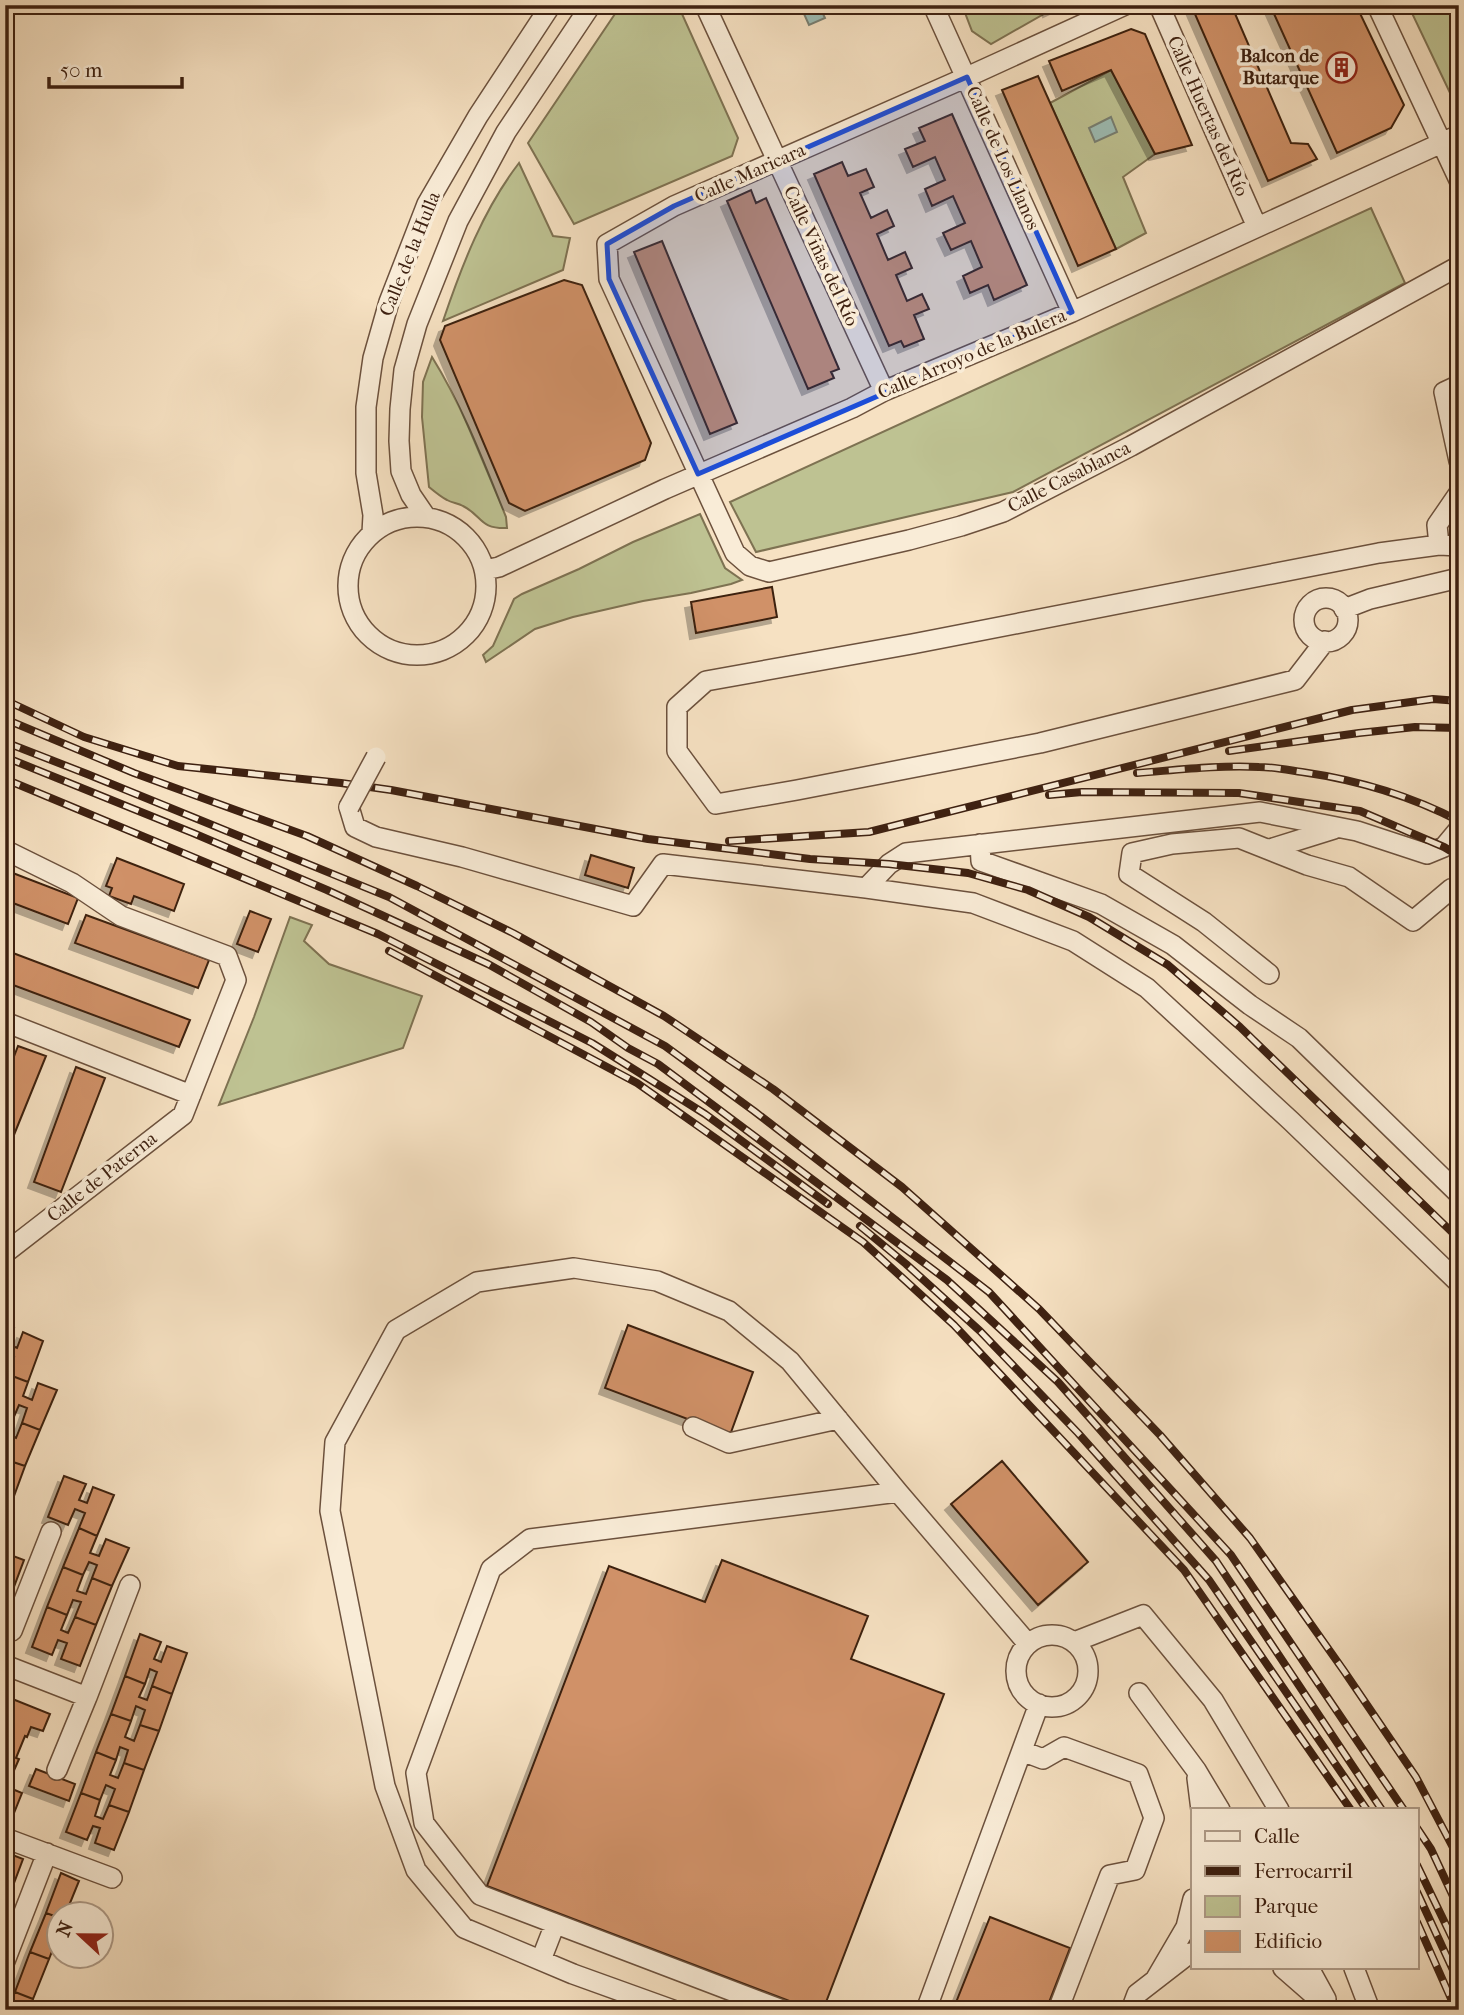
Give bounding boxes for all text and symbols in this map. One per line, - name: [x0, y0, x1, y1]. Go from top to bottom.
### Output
- street label: Calle Huertas del Río: [1163, 32, 1253, 200]
- place label: Balcon de Butarque: [1240, 45, 1320, 89]
- scale bar: [49, 46, 182, 90]
- building icon: Balcon de Butarque: [1325, 50, 1359, 84]
- text: 50 m: [60, 58, 103, 82]
- street label: Calle de Los Llanos: [962, 83, 1044, 233]
- street label: Calle Maricara: [691, 139, 809, 207]
- street label: Calle Viñas del Río: [779, 182, 863, 330]
- street label: Calle de la Hulla: [375, 188, 445, 319]
- street label: Calle Arroyo de la Bulera: [874, 304, 1070, 404]
- street label: Calle Casablanca: [1004, 437, 1134, 517]
- street label: Calle de Paterna: [43, 1127, 161, 1227]
- legend: [1191, 1808, 1418, 1969]
- text: Calle: [1254, 1824, 1300, 1848]
- text: Ferrocarril: [1254, 1859, 1353, 1883]
- text: Parque: [1254, 1894, 1318, 1918]
- north arrow: [46, 1899, 116, 1969]
- text: N: [52, 1918, 78, 1940]
- text: Edificio: [1254, 1929, 1322, 1953]

